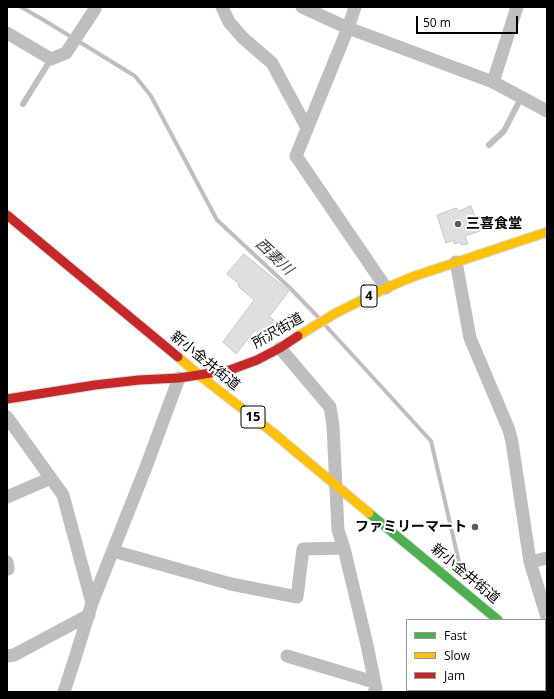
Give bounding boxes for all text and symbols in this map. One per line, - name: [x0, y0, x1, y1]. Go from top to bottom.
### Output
- scale bar: [418, 8, 520, 34]
- text: 50 m: [423, 14, 451, 31]
- place label: 三喜食堂: [466, 216, 522, 232]
- marker: 三喜食堂: [453, 219, 463, 229]
- water label: 西妻川: [251, 235, 297, 279]
- road number: 4: [361, 285, 377, 307]
- street label: 所沢街道: [250, 310, 306, 352]
- street label: 新小金井街道: [167, 328, 243, 394]
- road number: 15: [241, 406, 265, 428]
- place label: ファミリーマート: [355, 519, 467, 535]
- marker: ファミリーマート: [470, 522, 480, 532]
- street label: 新小金井街道: [427, 541, 503, 607]
- legend: [406, 619, 546, 691]
- text: Fast: [444, 627, 467, 644]
- text: Slow: [444, 647, 470, 664]
- text: Jam: [444, 667, 465, 684]

